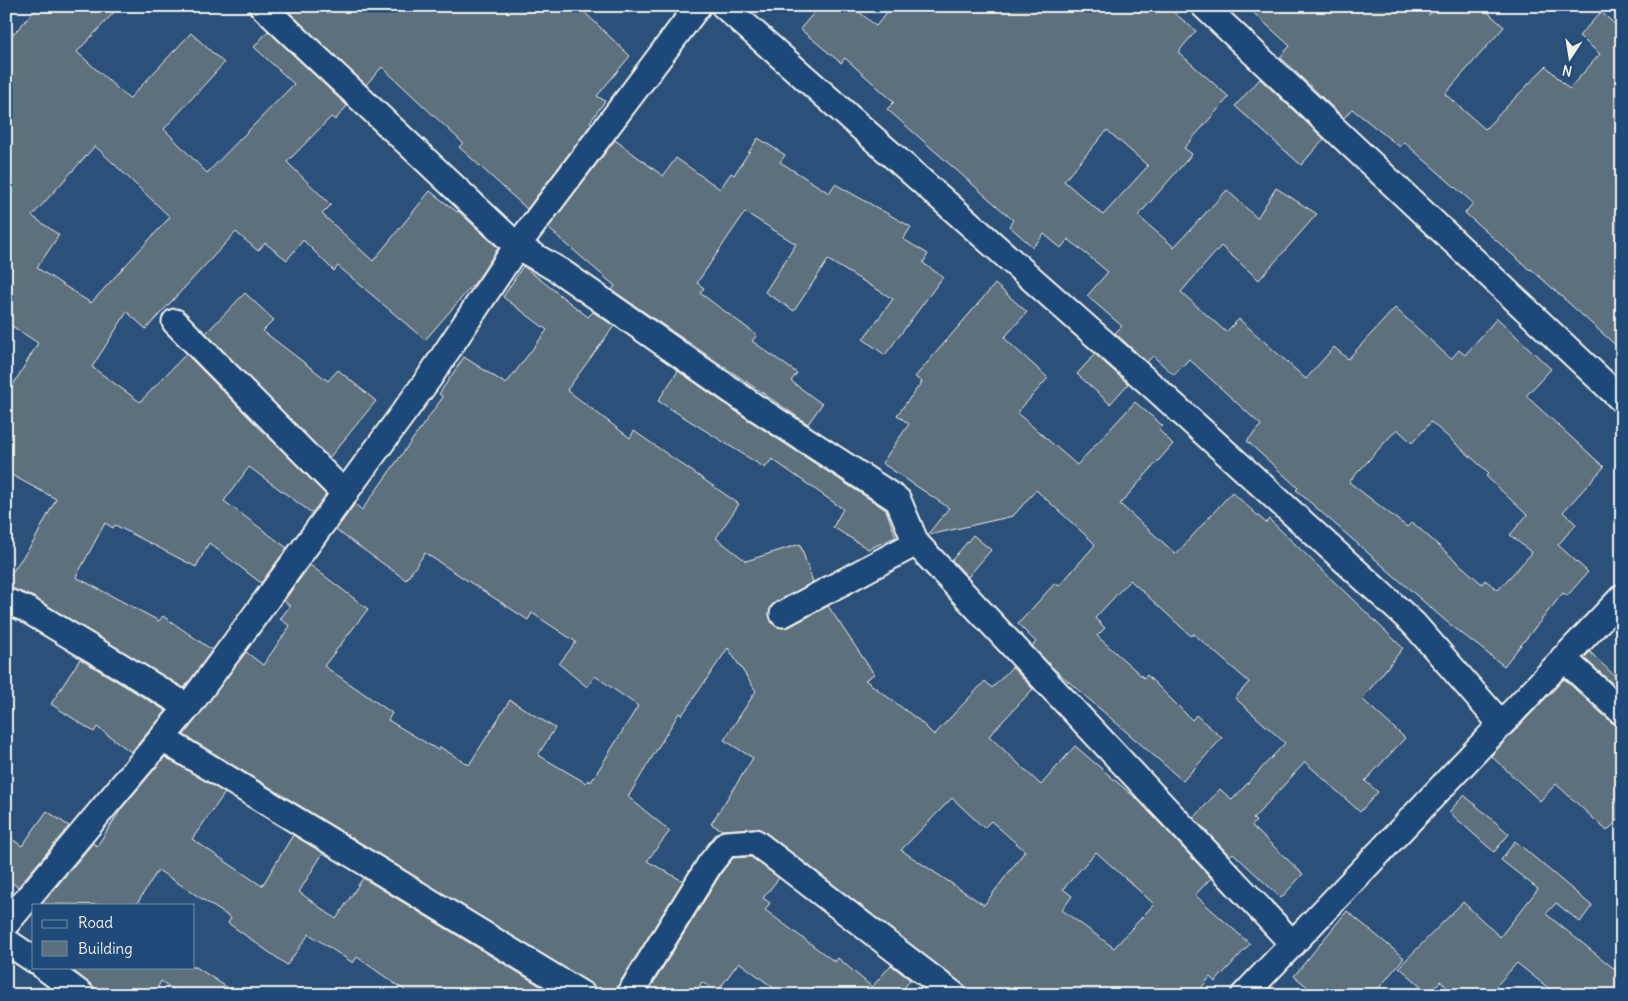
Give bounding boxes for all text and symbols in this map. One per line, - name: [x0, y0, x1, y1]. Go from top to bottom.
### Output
- north arrow: [1546, 32, 1596, 82]
- text: N: [1561, 61, 1574, 81]
- legend: [32, 904, 195, 968]
- text: Road: [78, 913, 113, 932]
- text: Building: [78, 939, 133, 958]

